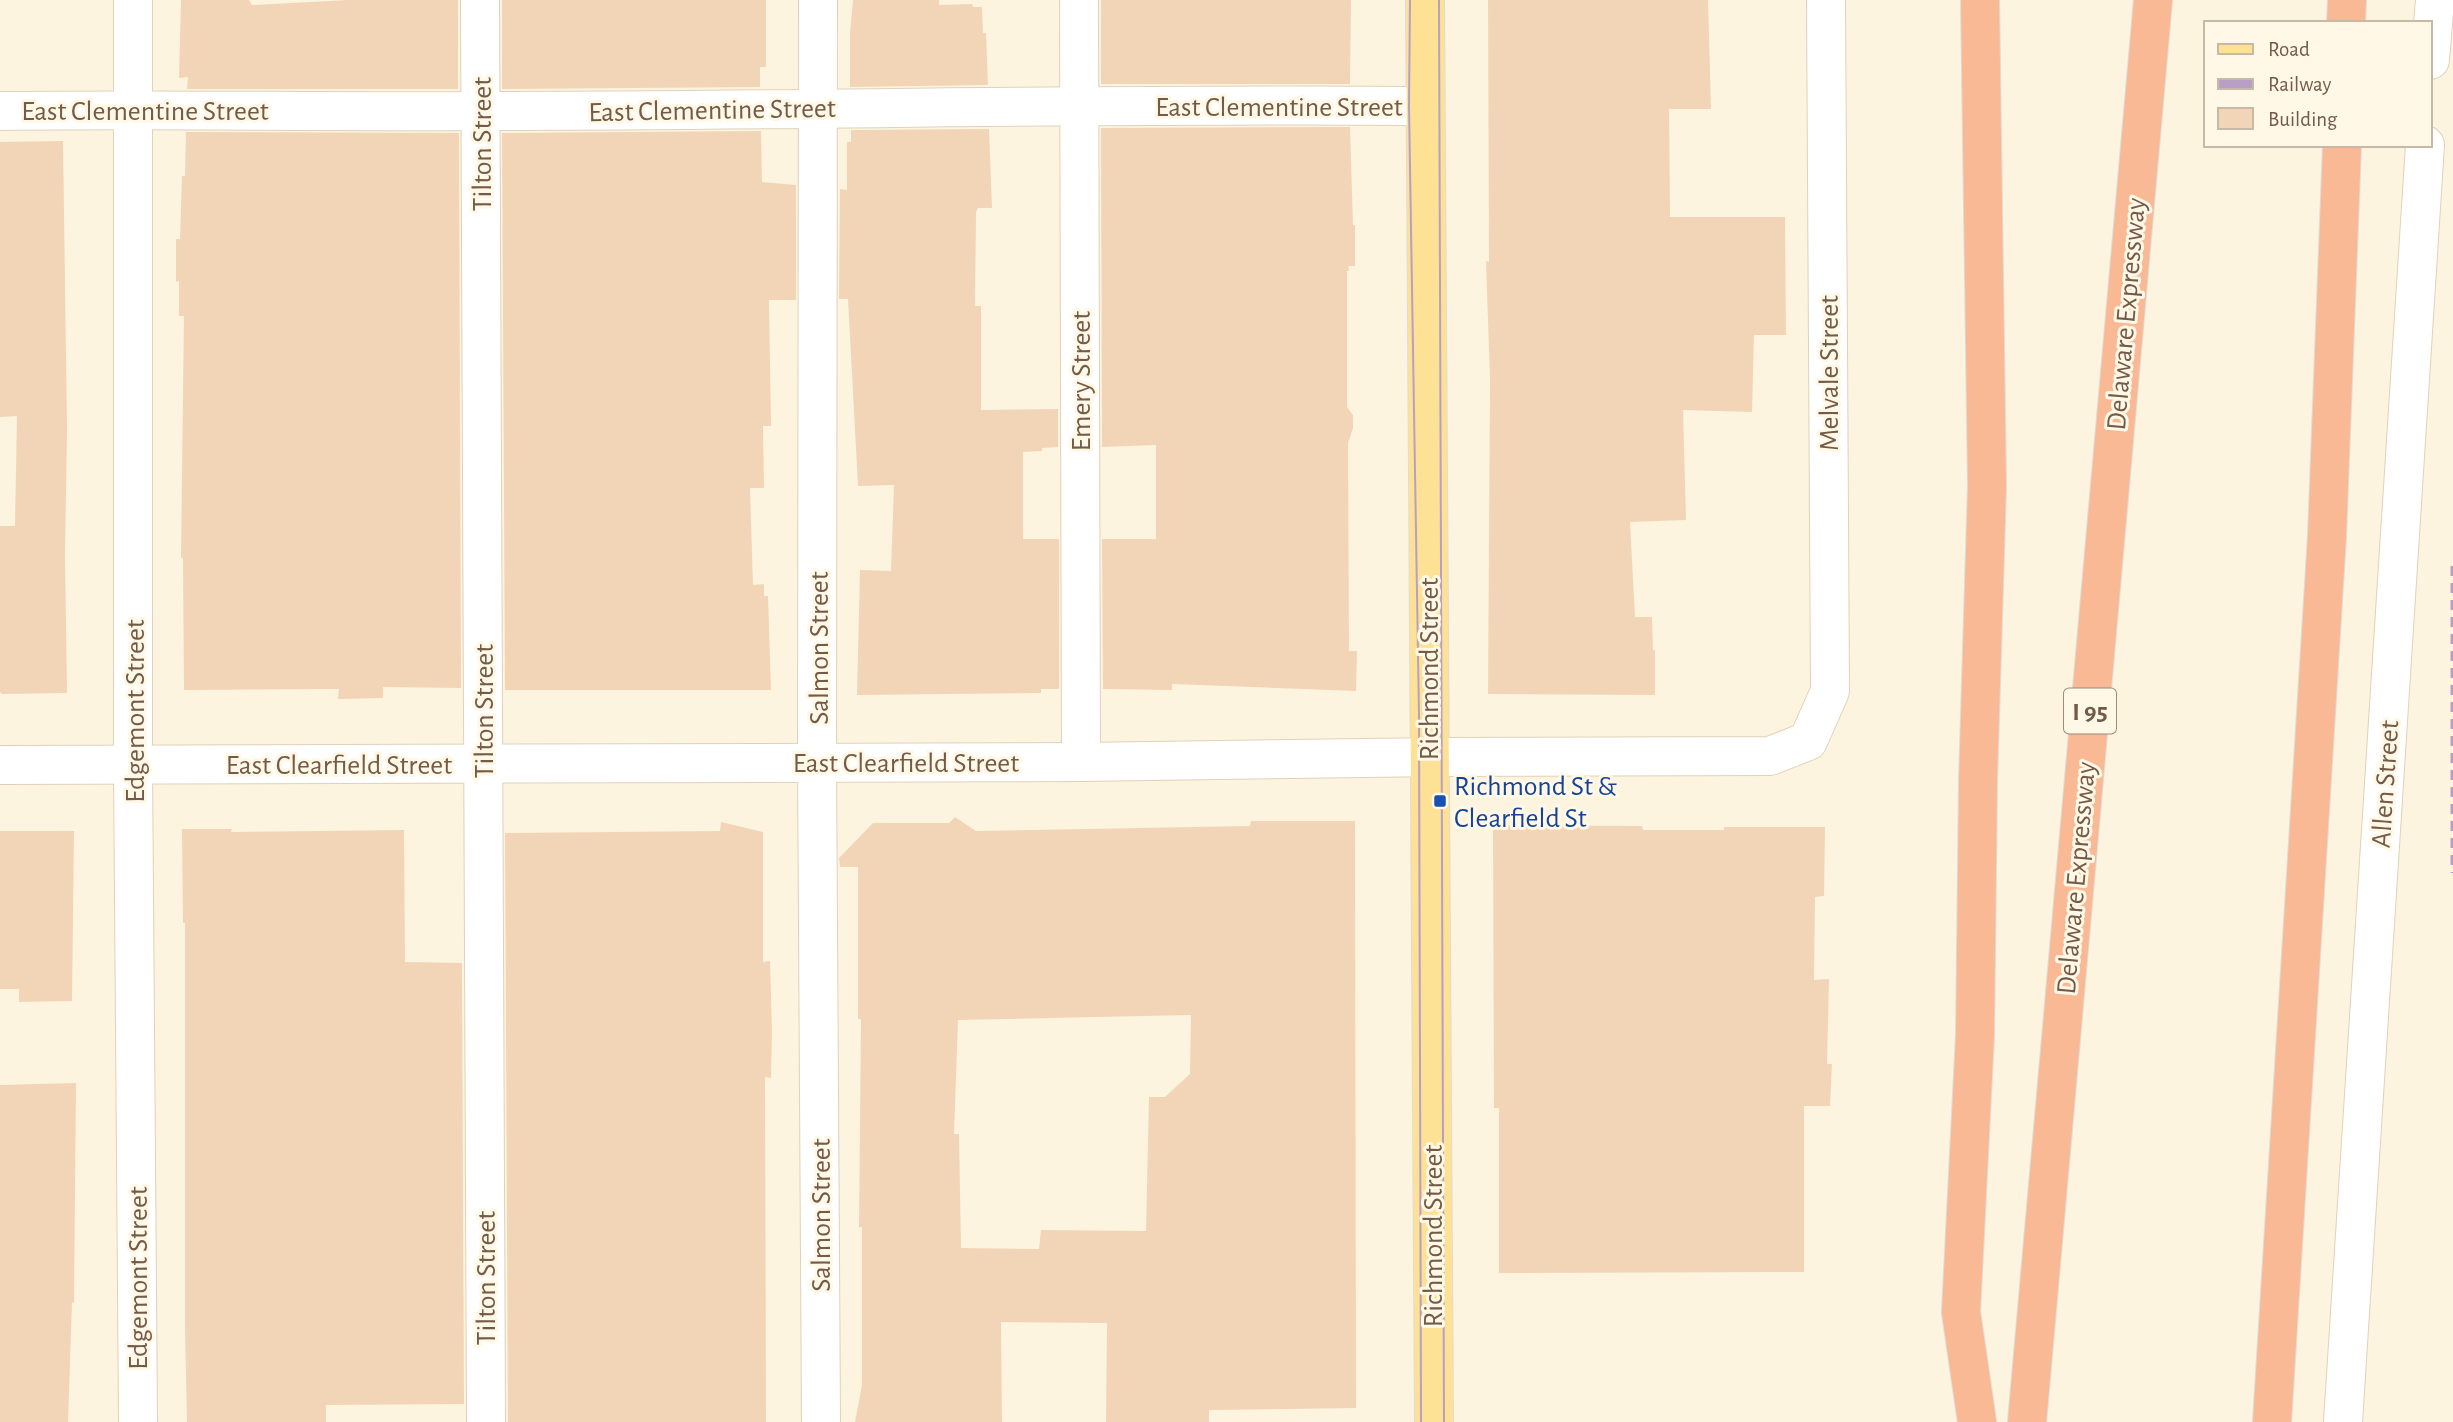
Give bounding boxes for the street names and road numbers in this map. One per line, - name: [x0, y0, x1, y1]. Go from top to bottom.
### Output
- street label: Tilton Street: [469, 77, 497, 211]
- street label: East Clementine Street: [1155, 94, 1403, 122]
- street label: East Clementine Street: [588, 95, 836, 127]
- street label: East Clementine Street: [21, 98, 269, 126]
- street label: Delaware Expressway: [2103, 197, 2151, 432]
- street label: Melvale Street: [1816, 295, 1844, 451]
- street label: Emery Street: [1068, 311, 1096, 451]
- street label: Salmon Street: [806, 571, 834, 725]
- street label: Richmond Street: [1416, 578, 1444, 760]
- street label: Edgemont Street: [122, 619, 150, 803]
- street label: Tilton Street: [471, 644, 499, 778]
- road number: I 95: [2064, 688, 2116, 734]
- street label: Allen Street: [2368, 719, 2404, 849]
- street label: East Clearfield Street: [793, 750, 1019, 778]
- street label: East Clearfield Street: [226, 752, 452, 780]
- street label: Delaware Expressway: [2053, 761, 2101, 996]
- street label: Salmon Street: [808, 1138, 836, 1292]
- street label: Richmond Street: [1420, 1145, 1448, 1327]
- street label: Edgemont Street: [125, 1186, 153, 1370]
- street label: Tilton Street: [473, 1211, 501, 1345]

